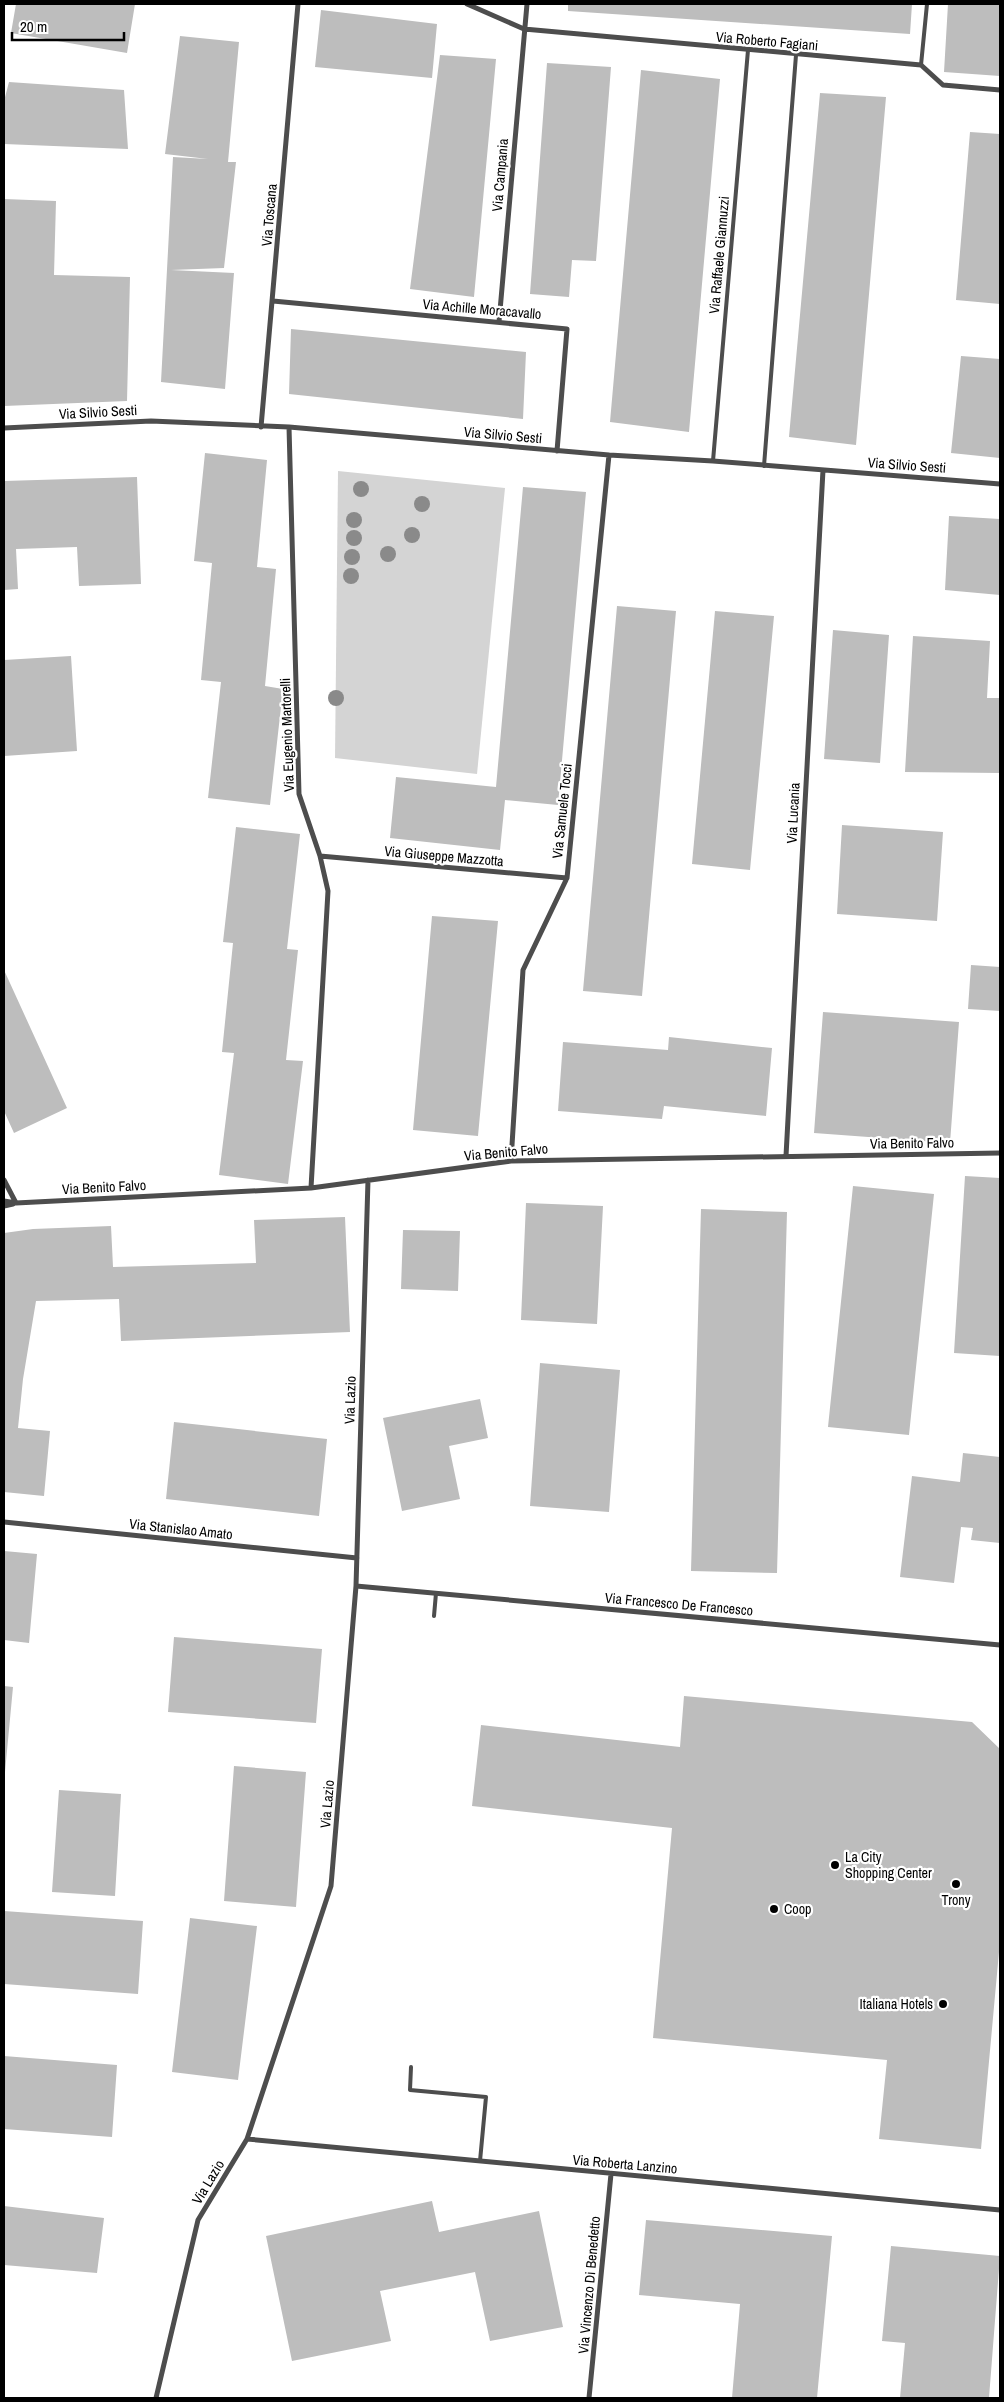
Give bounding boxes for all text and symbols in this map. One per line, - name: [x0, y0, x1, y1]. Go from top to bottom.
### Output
- scale bar: [12, 10, 125, 42]
- text: 20 m: [20, 16, 47, 37]
- street label: Via Roberto Fagiani: [715, 28, 819, 54]
- street label: Via Campania: [488, 137, 512, 212]
- street label: Via Toscana: [257, 182, 281, 247]
- street label: Via Raffaele Giannuzzi: [705, 195, 733, 315]
- street label: Via Achille Moracavallo: [422, 295, 542, 323]
- street label: Via Silvio Sesti: [58, 401, 138, 423]
- street label: Via Silvio Sesti: [463, 423, 543, 447]
- street label: Via Silvio Sesti: [867, 453, 947, 477]
- street label: Via Eugenio Martorelli: [276, 678, 298, 792]
- street label: Via Samuele Tocci: [548, 763, 576, 859]
- street label: Via Lucania: [782, 781, 804, 844]
- street label: Via Giuseppe Mazzotta: [384, 842, 505, 870]
- street label: Via Benito Falvo: [870, 1133, 954, 1153]
- street label: Via Benito Falvo: [463, 1139, 549, 1165]
- street label: Via Benito Falvo: [62, 1176, 146, 1198]
- street label: Via Lazio: [340, 1376, 360, 1424]
- street label: Via Stanislao Amato: [128, 1515, 234, 1543]
- street label: Via Francesco De Francesco: [604, 1589, 754, 1619]
- street label: Via Lazio: [316, 1779, 338, 1829]
- place label: La City Shopping Center: [845, 1848, 932, 1882]
- marker: La City Shopping Center: [829, 1859, 841, 1871]
- marker: Trony: [950, 1878, 962, 1890]
- place label: Trony: [942, 1891, 971, 1909]
- place label: Coop: [784, 1900, 811, 1918]
- marker: Coop: [768, 1903, 780, 1915]
- place label: Italiana Hotels: [860, 1995, 933, 2013]
- marker: Italiana Hotels: [937, 1998, 949, 2010]
- street label: Via Roberta Lanzino: [572, 2150, 678, 2178]
- street label: Via Lazio: [188, 2157, 228, 2207]
- street label: Via Vincenzo Di Benedetto: [574, 2215, 604, 2355]

